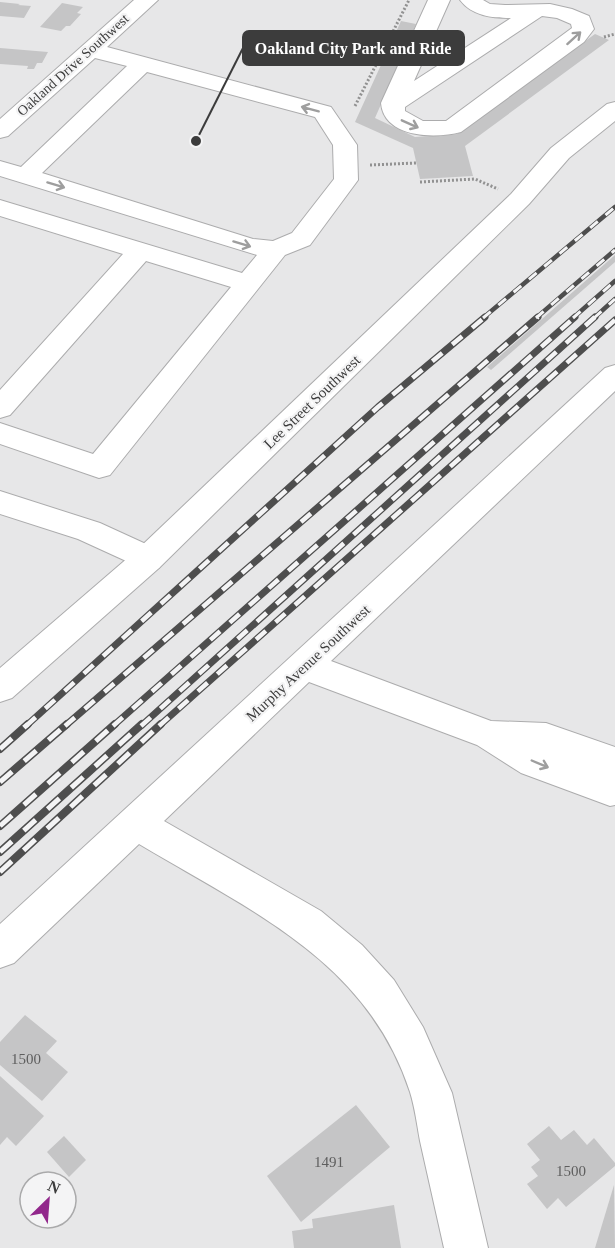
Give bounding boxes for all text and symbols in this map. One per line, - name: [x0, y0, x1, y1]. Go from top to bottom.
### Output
- street label: Oakland Drive Southwest: [14, 11, 132, 119]
- callout: Oakland City Park and Ride: [243, 31, 464, 65]
- one-way arrow: [566, 31, 581, 45]
- text: Oakland City Park and Ride: [255, 40, 451, 58]
- one-way arrow: [301, 103, 320, 114]
- one-way arrow: [400, 118, 418, 130]
- one-way arrow: [46, 180, 65, 191]
- one-way arrow: [232, 239, 251, 250]
- street label: Lee Street Southwest: [261, 351, 364, 452]
- street label: Murphy Avenue Southwest: [243, 601, 374, 724]
- one-way arrow: [530, 759, 549, 770]
- house number: 1500: [11, 1051, 41, 1067]
- house number: 1491: [314, 1154, 344, 1170]
- house number: 1500: [556, 1163, 586, 1179]
- north arrow: [18, 1170, 78, 1230]
- text: N: [45, 1177, 63, 1197]

